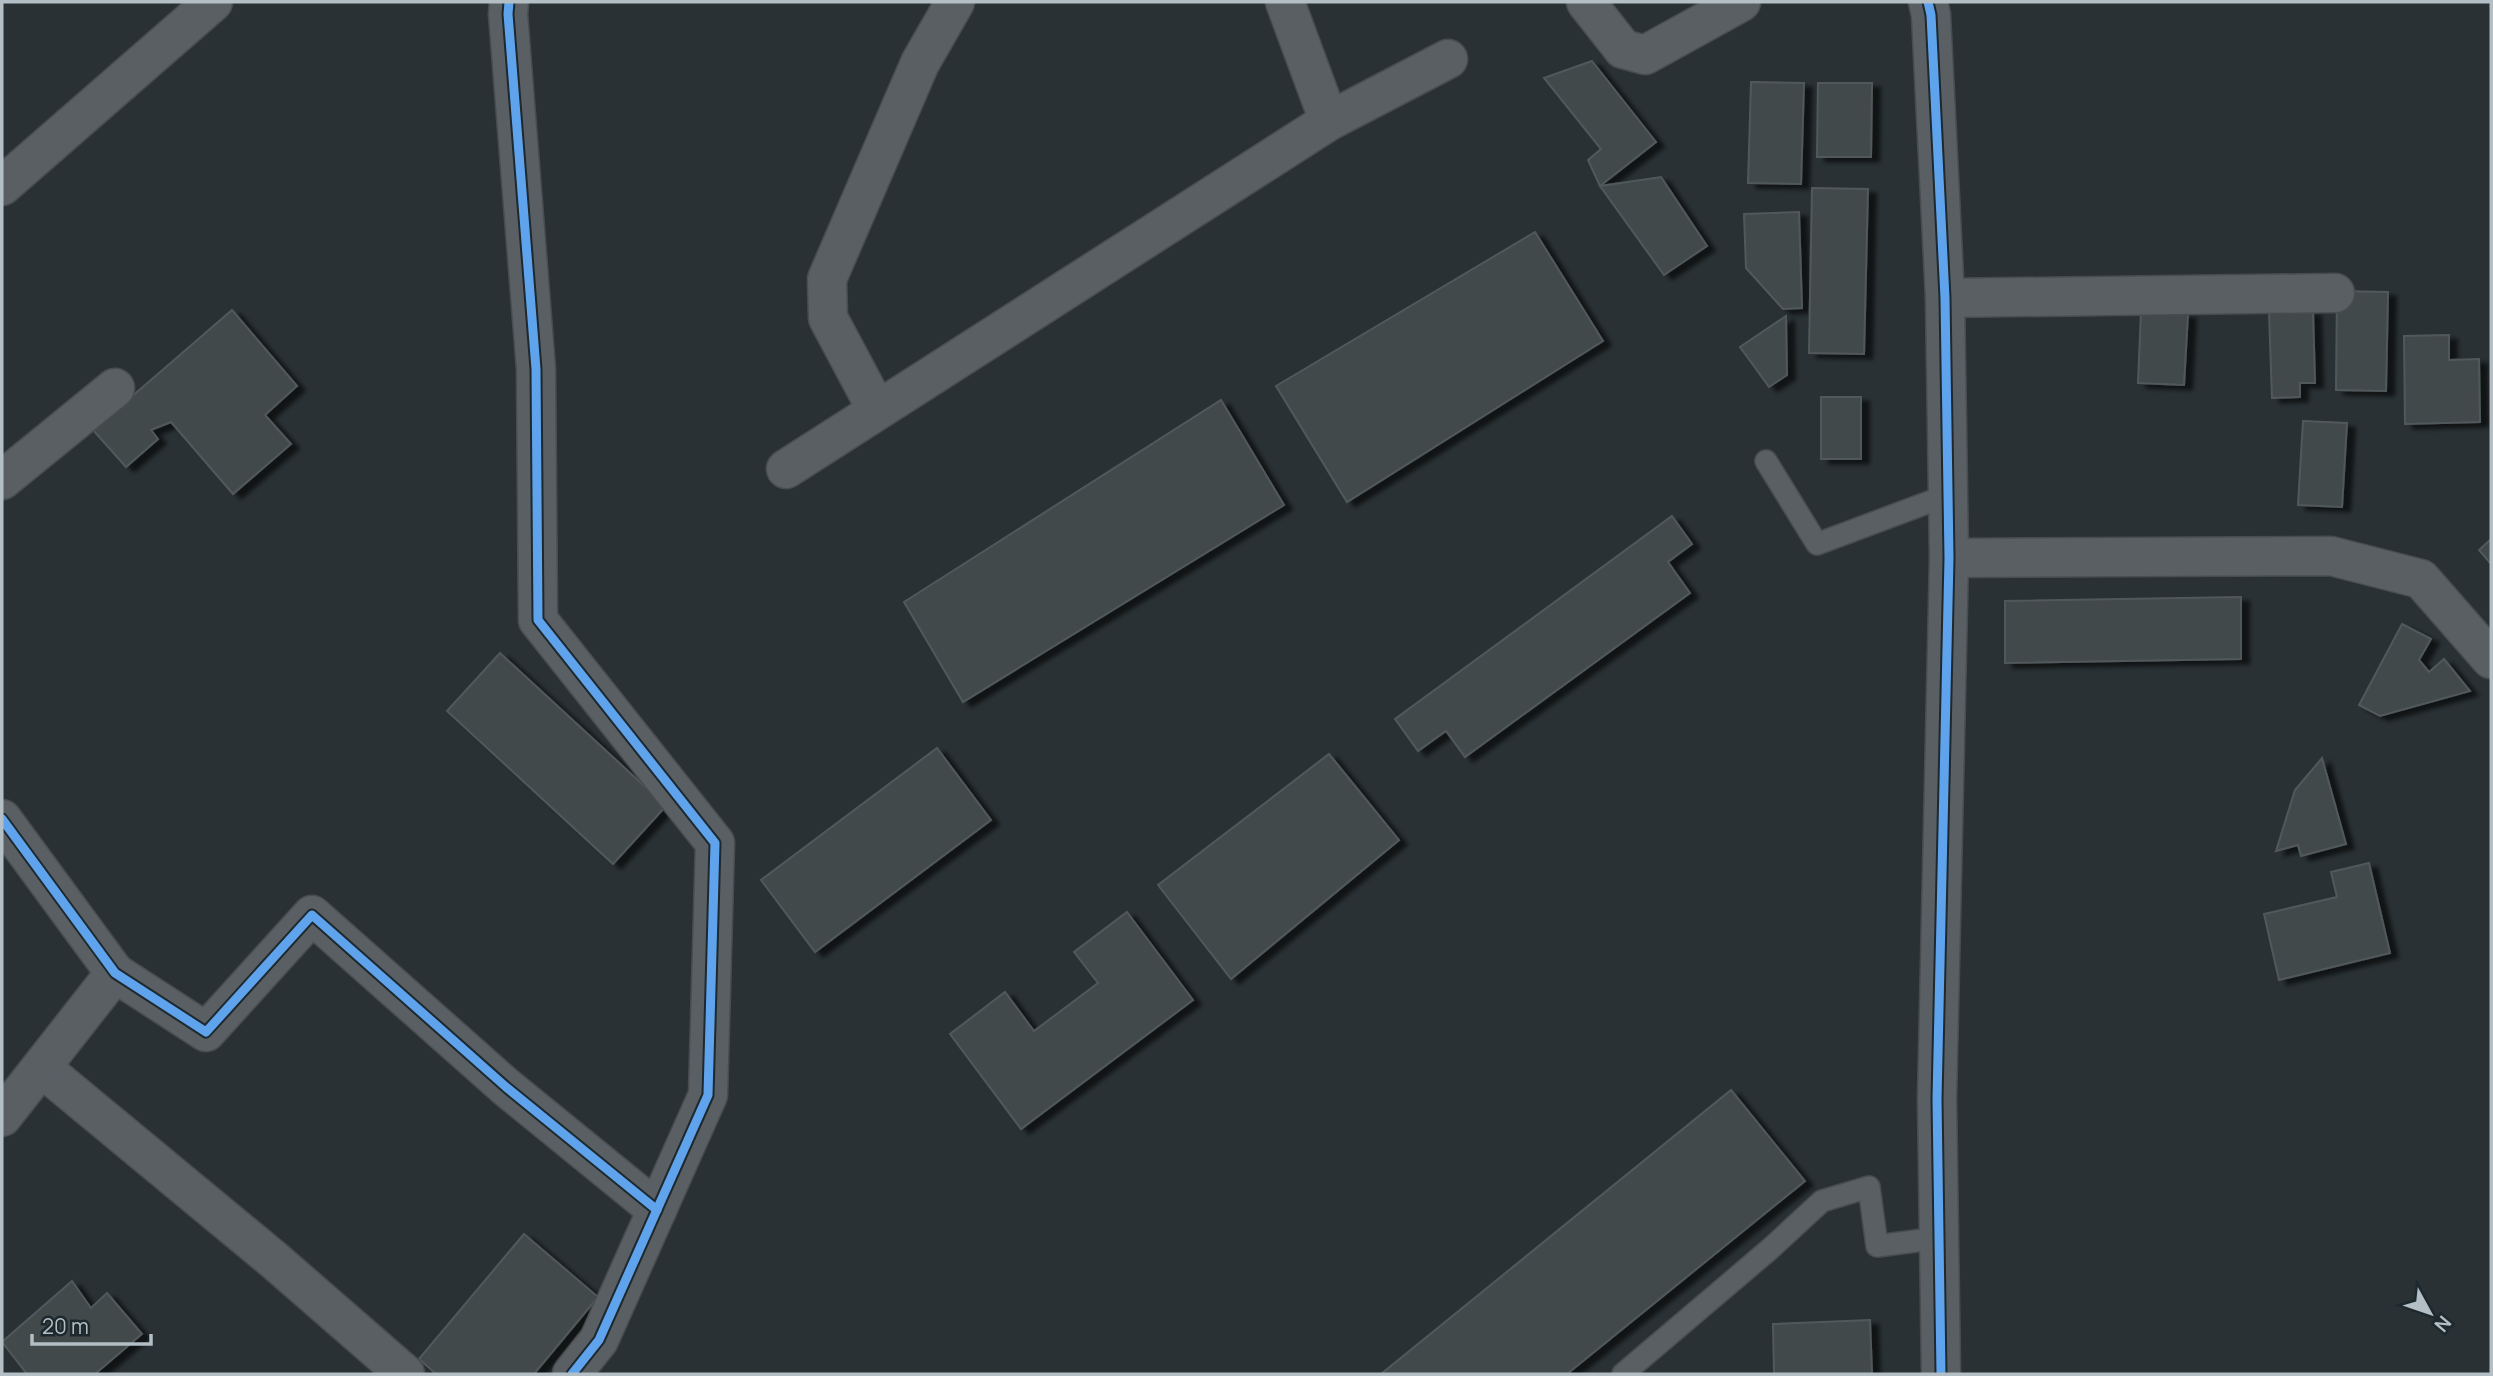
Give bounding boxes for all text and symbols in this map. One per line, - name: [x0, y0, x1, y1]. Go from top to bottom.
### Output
- north arrow: [2395, 1278, 2465, 1348]
- scale bar: [32, 1302, 150, 1346]
- text: N: [2429, 1310, 2457, 1338]
- text: 20 m: [42, 1312, 89, 1340]

